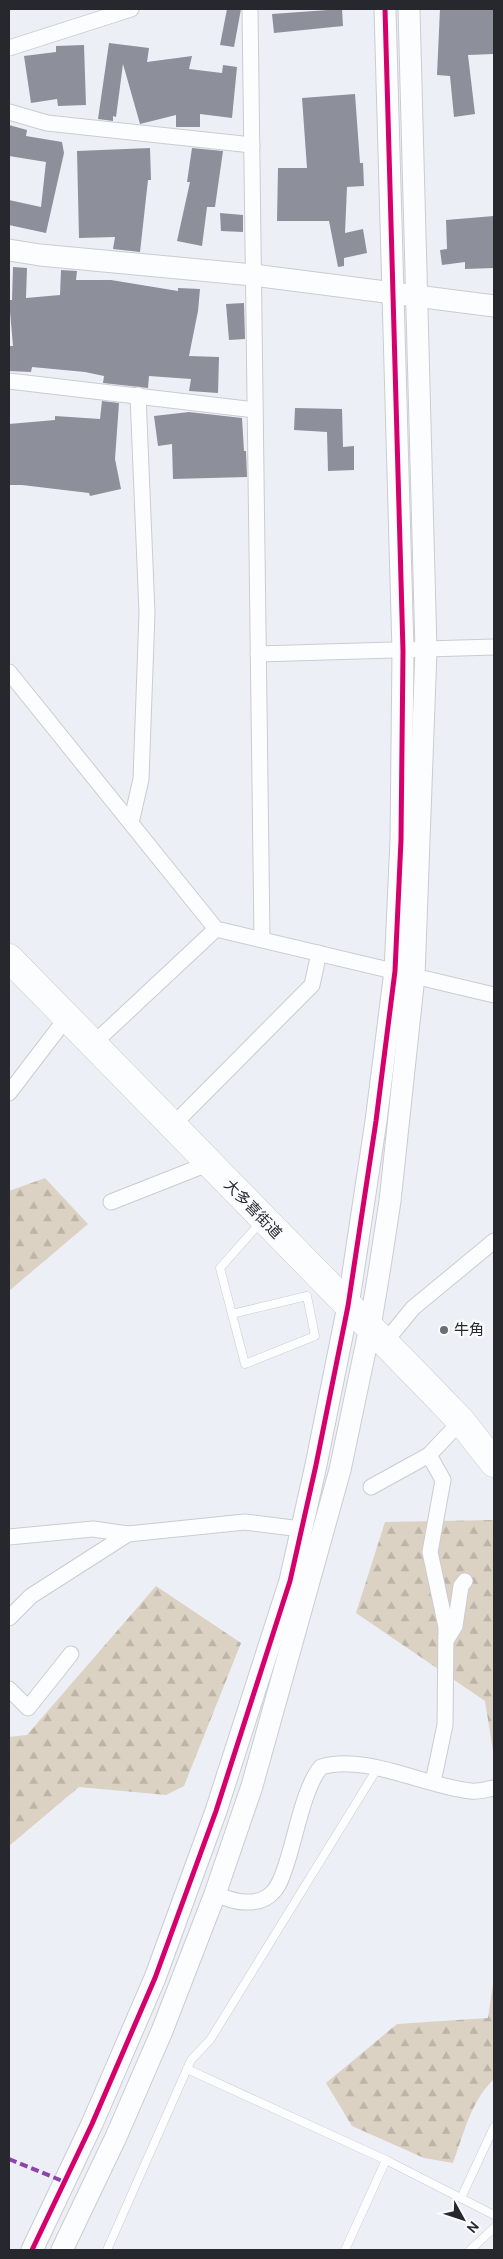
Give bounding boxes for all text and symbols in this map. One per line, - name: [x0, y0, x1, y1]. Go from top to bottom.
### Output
- street label: 大多喜街道: [220, 1176, 286, 1242]
- place label: 牛角: [454, 1321, 484, 1339]
- marker: 牛角: [438, 1324, 450, 1336]
- north arrow: [438, 2194, 488, 2244]
- text: N: [463, 2218, 483, 2237]

